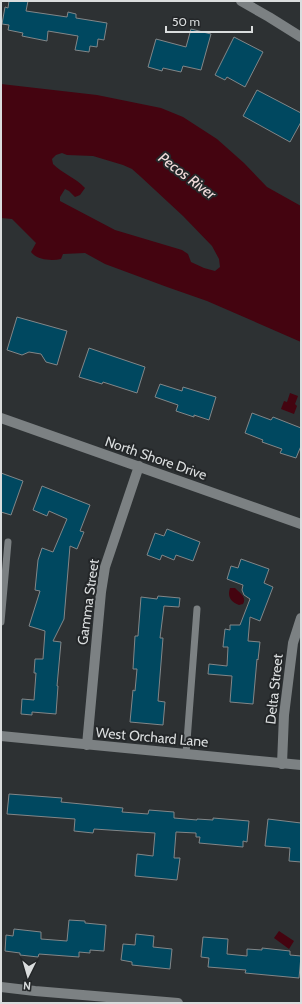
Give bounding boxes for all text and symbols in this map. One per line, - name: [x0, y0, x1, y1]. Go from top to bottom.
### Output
- scale bar: [166, 8, 252, 34]
- text: 50 m: [172, 14, 200, 29]
- water label: Pecos River: [155, 149, 220, 204]
- street label: North Shore Drive: [103, 432, 209, 484]
- street label: Gamma Street: [73, 558, 103, 646]
- street label: Delta Street: [261, 652, 287, 725]
- street label: West Orchard Lane: [95, 723, 209, 751]
- north arrow: [8, 956, 48, 996]
- text: N: [23, 979, 32, 993]

